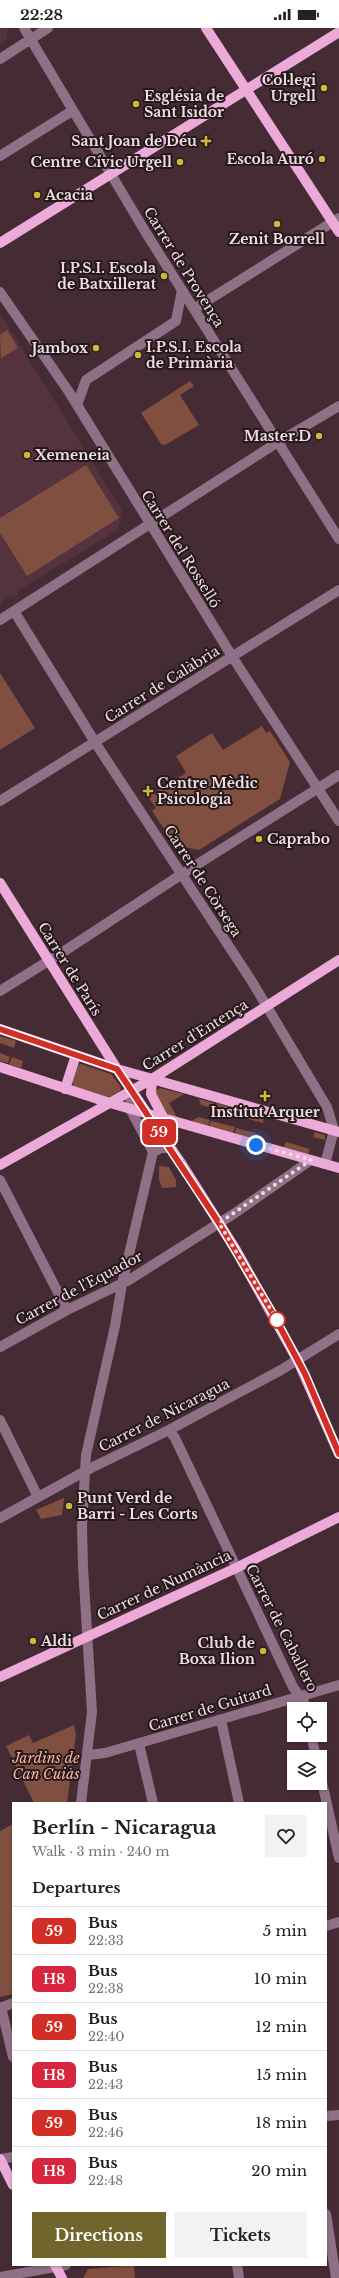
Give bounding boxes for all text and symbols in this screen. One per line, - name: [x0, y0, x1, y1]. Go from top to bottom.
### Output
- text: 22:28: [20, 5, 63, 24]
- place label: Col·legi Urgell: [262, 71, 316, 105]
- marker: Col·legi Urgell: [319, 83, 329, 93]
- place label: Església de Sant Isidor: [144, 87, 224, 121]
- marker: Església de Sant Isidor: [131, 99, 141, 109]
- place label: Sant Joan de Déu: [71, 132, 197, 150]
- marker: Sant Joan de Déu: [200, 135, 212, 147]
- place label: Escola Auró: [226, 150, 314, 168]
- place label: Centre Cívic Urgell: [31, 153, 172, 171]
- marker: Escola Auró: [317, 154, 327, 164]
- marker: Centre Cívic Urgell: [175, 157, 185, 167]
- place label: Acacia: [44, 186, 93, 204]
- marker: Acacia: [32, 190, 42, 200]
- street label: Carrer de Provença: [140, 204, 228, 331]
- marker: Zenit Borrell: [272, 219, 282, 229]
- place label: Zenit Borrell: [229, 230, 325, 248]
- place label: I.P.S.I. Escola de Batxillerat: [57, 259, 157, 293]
- marker: I.P.S.I. Escola de Batxillerat: [159, 271, 169, 281]
- place label: I.P.S.I. Escola de Primària: [146, 338, 242, 372]
- place label: Jambox: [29, 339, 89, 357]
- marker: Jambox: [91, 343, 101, 353]
- marker: I.P.S.I. Escola de Primària: [133, 350, 143, 360]
- place label: Master.D: [244, 427, 311, 445]
- marker: Master.D: [314, 431, 324, 441]
- place label: Xemeneia: [34, 446, 110, 464]
- marker: Xemeneia: [22, 450, 32, 460]
- street label: Carrer del Rosselló: [137, 487, 225, 611]
- street label: Carrer de Calàbria: [101, 641, 223, 727]
- place label: Centre Mèdic Psicologia: [157, 774, 258, 808]
- marker: Centre Mèdic Psicologia: [142, 785, 154, 797]
- street label: Carrer de Còrsega: [160, 822, 246, 940]
- place label: Caprabo: [267, 830, 330, 848]
- marker: Caprabo: [254, 834, 264, 844]
- street label: Carrer de París: [34, 919, 106, 1019]
- street label: Carrer d'Entença: [139, 995, 251, 1075]
- marker: Institut Arquer: [259, 1090, 271, 1102]
- place label: Institut Arquer: [210, 1103, 320, 1121]
- line badge: 59: [141, 1119, 177, 1145]
- text: 59: [150, 1123, 168, 1141]
- your location: [246, 1135, 266, 1155]
- street label: Carrer de l'Equador: [12, 1247, 146, 1329]
- unlabelled marker: [268, 1311, 286, 1329]
- street label: Carrer de Nicaragua: [96, 1374, 233, 1456]
- place label: Punt Verd de Barri - Les Corts: [77, 1489, 198, 1523]
- marker: Punt Verd de Barri - Les Corts: [64, 1501, 74, 1511]
- street label: Carrer de Numància: [94, 1546, 234, 1624]
- street label: Carrer de Caballero: [242, 1561, 322, 1695]
- place label: Aldi: [40, 1632, 72, 1650]
- place label: Club de Boxa Ilion: [179, 1634, 255, 1668]
- marker: Aldi: [28, 1636, 38, 1646]
- marker: Club de Boxa Ilion: [258, 1646, 268, 1656]
- street label: Carrer de Guitard: [146, 1681, 274, 1735]
- map controls: [287, 1702, 327, 1790]
- button: locate: [287, 1702, 327, 1742]
- park label: Jardins de Can Cuiàs: [11, 1749, 80, 1783]
- button: layers: [287, 1750, 327, 1790]
- button: heart: [265, 1815, 307, 1857]
- text: Berlín - Nicaragua: [32, 1816, 216, 1839]
- text: Walk · 3 min · 240 m: [32, 1843, 169, 1860]
- text: Departures: [32, 1878, 121, 1897]
- text: Bus: [88, 1913, 118, 1932]
- text: 5 min: [263, 1921, 307, 1940]
- text: 59: [45, 1922, 63, 1940]
- text: 22:33: [88, 1932, 124, 1949]
- text: Bus: [88, 1961, 118, 1980]
- text: 10 min: [254, 1969, 307, 1988]
- text: H8: [43, 1970, 65, 1988]
- text: 22:38: [88, 1980, 124, 1997]
- text: Bus: [88, 2009, 118, 2028]
- text: 12 min: [255, 2017, 307, 2036]
- text: 59: [45, 2018, 63, 2036]
- text: 22:40: [88, 2028, 125, 2045]
- text: Bus: [88, 2057, 118, 2076]
- text: 15 min: [256, 2065, 307, 2084]
- text: H8: [43, 2066, 65, 2084]
- text: 22:43: [88, 2076, 123, 2093]
- text: Bus: [88, 2105, 118, 2124]
- text: 18 min: [255, 2113, 307, 2132]
- text: 59: [45, 2114, 63, 2132]
- text: 22:46: [88, 2124, 124, 2141]
- text: Bus: [88, 2153, 118, 2172]
- text: 20 min: [251, 2161, 307, 2180]
- text: H8: [43, 2162, 65, 2180]
- text: 22:48: [88, 2172, 123, 2189]
- button: Directions: [32, 2212, 166, 2258]
- button: Tickets: [174, 2212, 307, 2258]

